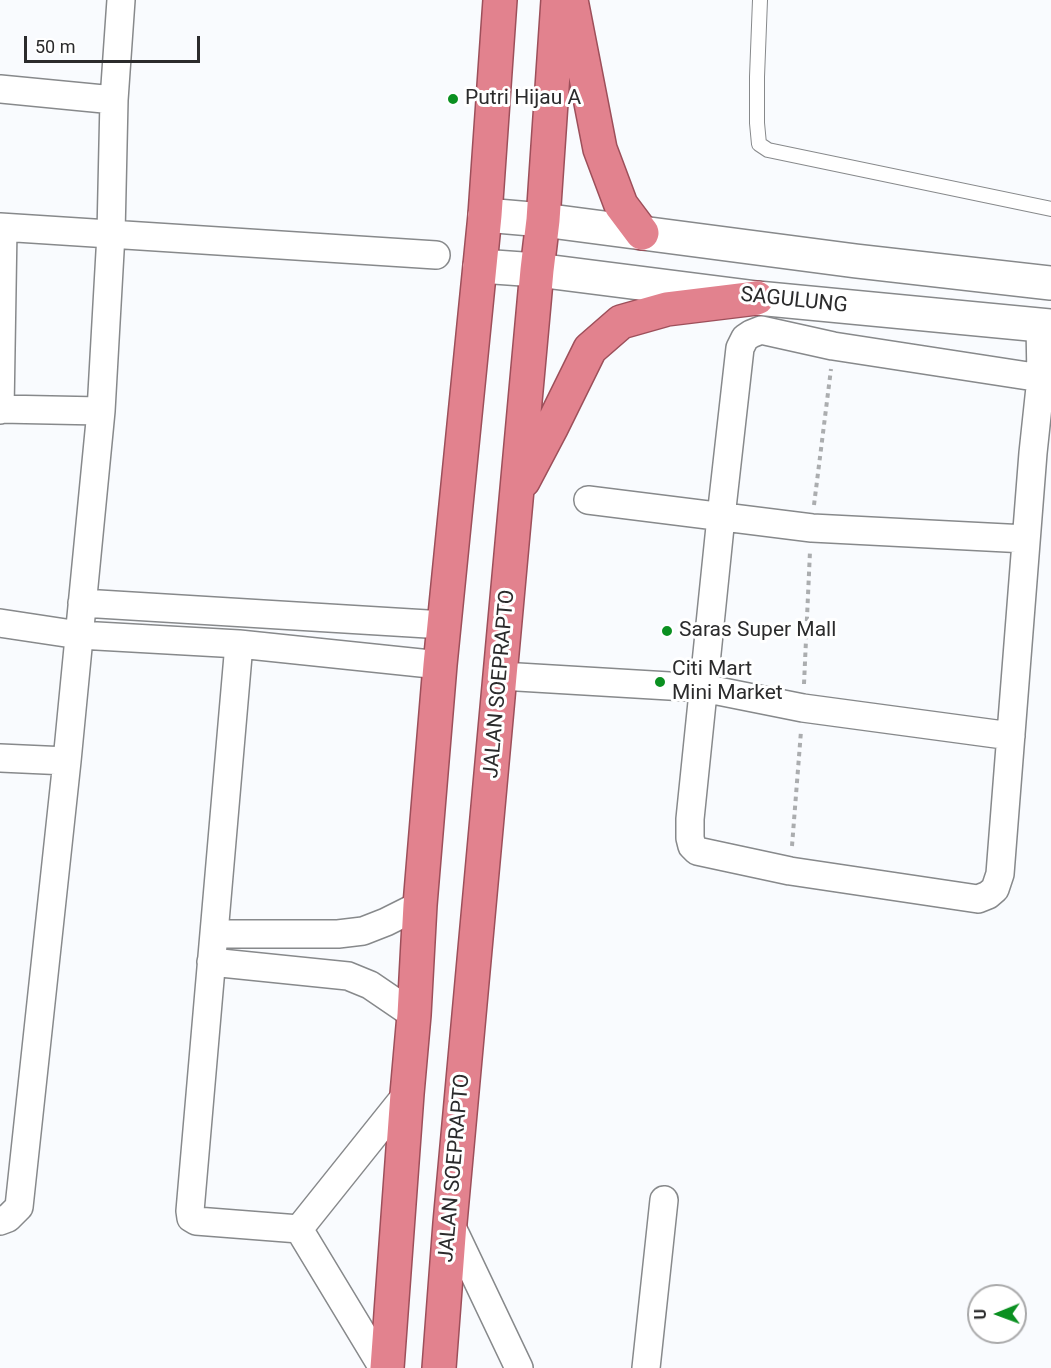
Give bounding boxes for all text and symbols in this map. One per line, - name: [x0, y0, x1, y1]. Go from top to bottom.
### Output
- scale bar: [27, 24, 202, 62]
- text: 50 m: [35, 36, 75, 57]
- place label: Putri Hijau A: [465, 86, 581, 112]
- marker: Putri Hijau A: [446, 92, 460, 106]
- street label: SAGULUNG: [739, 283, 849, 319]
- street label: JALAN SOEPRAPTO: [479, 589, 521, 779]
- place label: Saras Super Mall: [679, 618, 836, 644]
- marker: Saras Super Mall: [660, 624, 674, 638]
- place label: Citi Mart Mini Market: [672, 657, 783, 707]
- marker: Citi Mart Mini Market: [653, 675, 667, 689]
- street label: JALAN SOEPRAPTO: [434, 1073, 476, 1263]
- north arrow: [967, 1284, 1027, 1344]
- text: U: [971, 1309, 990, 1320]

